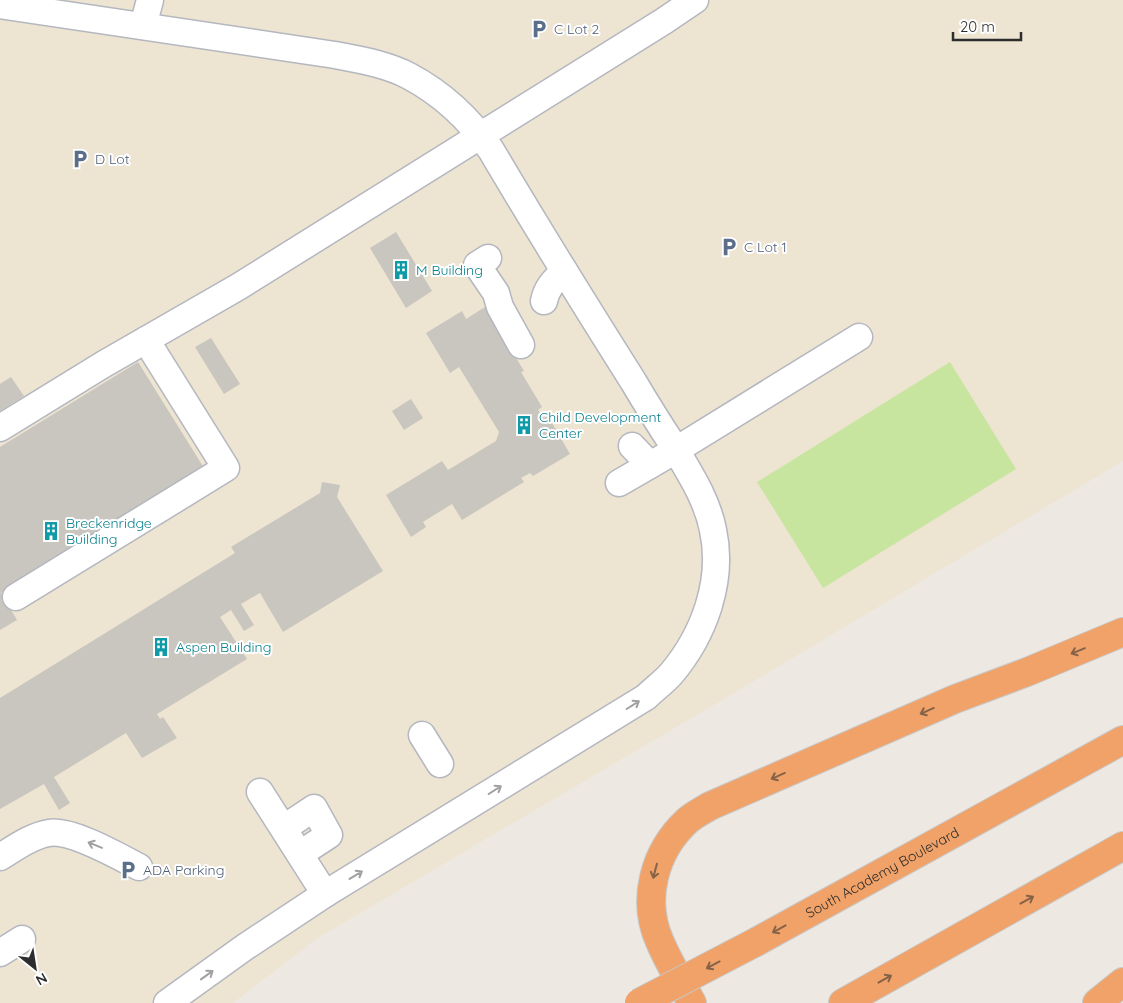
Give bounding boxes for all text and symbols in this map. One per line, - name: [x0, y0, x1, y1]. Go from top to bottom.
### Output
- scale bar: [953, 10, 1020, 42]
- text: 20 m: [960, 17, 995, 36]
- parking icon: C Lot 2: [528, 18, 550, 40]
- place label: C Lot 2: [554, 20, 599, 38]
- parking icon: D Lot: [69, 148, 91, 170]
- place label: D Lot: [95, 150, 130, 168]
- parking icon: C Lot 1: [718, 236, 740, 258]
- place label: C Lot 1: [744, 238, 787, 256]
- building icon: M Building: [390, 259, 412, 281]
- place label: M Building: [416, 261, 483, 279]
- place label: Child Development Center: [539, 408, 662, 442]
- building icon: Child Development Center: [513, 414, 535, 436]
- place label: Breckenridge Building: [66, 514, 152, 548]
- building icon: Breckenridge Building: [40, 520, 62, 542]
- building icon: Aspen Building: [150, 636, 172, 658]
- place label: Aspen Building: [176, 638, 271, 656]
- one-way arrow: [1071, 647, 1086, 656]
- one-way arrow: [626, 699, 640, 709]
- one-way arrow: [920, 706, 935, 716]
- one-way arrow: [771, 771, 786, 781]
- one-way arrow: [487, 784, 501, 794]
- street label: South Academy Boulevard: [802, 823, 962, 922]
- one-way arrow: [88, 840, 103, 850]
- parking icon: ADA Parking: [117, 859, 139, 881]
- place label: ADA Parking: [143, 861, 224, 879]
- one-way arrow: [650, 863, 660, 879]
- one-way arrow: [349, 869, 363, 879]
- one-way arrow: [1020, 895, 1035, 905]
- one-way arrow: [772, 925, 787, 935]
- north arrow: [10, 943, 60, 993]
- one-way arrow: [705, 960, 720, 970]
- text: N: [33, 969, 50, 990]
- one-way arrow: [200, 970, 214, 980]
- one-way arrow: [878, 974, 893, 984]

